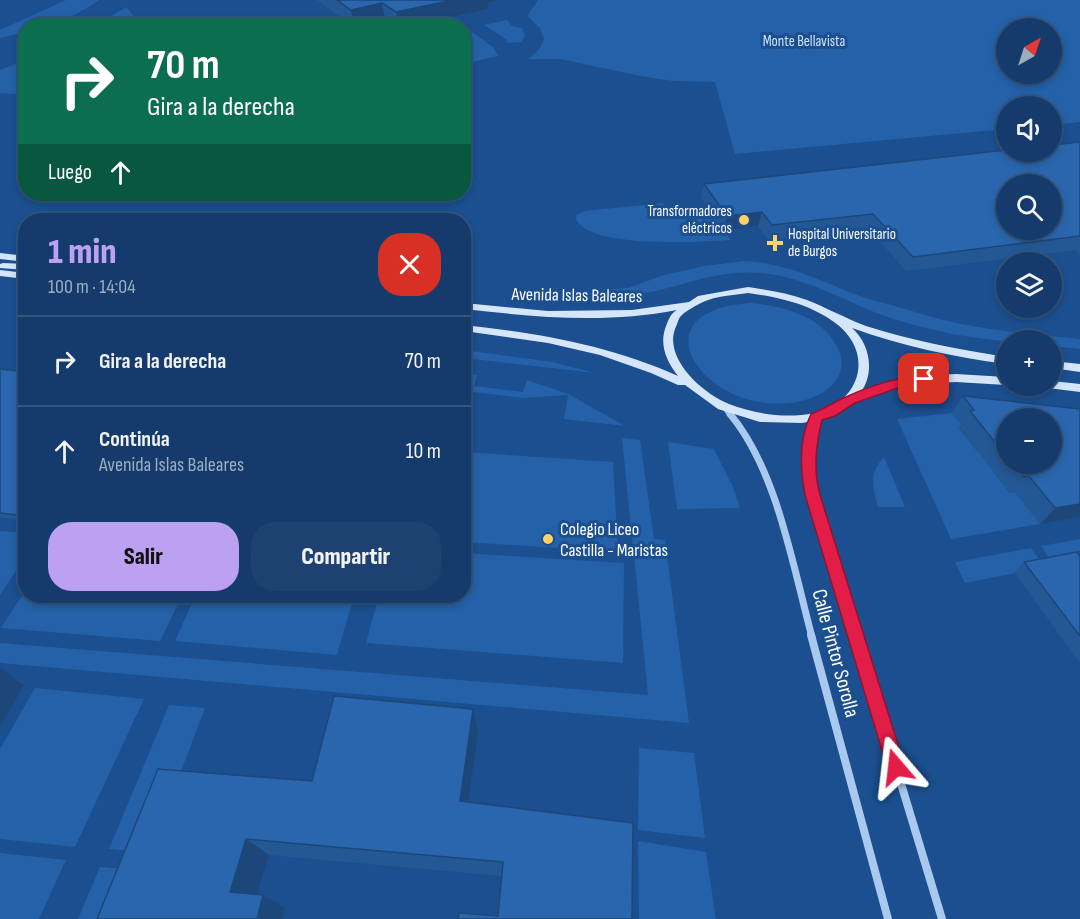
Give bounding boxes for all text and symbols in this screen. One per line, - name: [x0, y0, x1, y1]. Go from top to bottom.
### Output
- north arrow: [996, 18, 1062, 84]
- map controls: [996, 18, 1062, 474]
- park label: Monte Bellavista: [763, 32, 846, 51]
- text: 70 m: [147, 40, 220, 91]
- icon: right: [48, 42, 126, 120]
- text: Gira a la derecha: [147, 91, 295, 123]
- button: sound: [996, 96, 1062, 162]
- icon: ahead: [104, 156, 137, 189]
- text: Luego: [48, 159, 92, 186]
- button: search: [996, 174, 1062, 240]
- place label: Transformadores eléctricos: [647, 202, 732, 238]
- marker: Transformadores eléctricos: [737, 213, 751, 227]
- place label: Hospital Universitario de Burgos: [788, 225, 896, 261]
- text: 1 min: [48, 231, 116, 274]
- button: close: [378, 233, 441, 296]
- marker: Hospital Universitario de Burgos: [766, 234, 784, 252]
- button: layers: [996, 252, 1062, 318]
- text: 100 m · 14:04: [48, 275, 136, 299]
- street label: Avenida Islas Baleares: [510, 284, 643, 307]
- button: +: [996, 330, 1062, 396]
- icon: right: [48, 345, 81, 378]
- text: Gira a la derecha: [99, 348, 226, 375]
- text: 70 m: [405, 348, 441, 375]
- pin: [898, 353, 949, 404]
- icon: arrive: [907, 362, 940, 395]
- button: −: [996, 408, 1062, 474]
- text: Continúa: [99, 426, 170, 453]
- icon: ahead: [48, 435, 81, 468]
- text: 10 m: [406, 438, 441, 465]
- text: Avenida Islas Baleares: [99, 453, 244, 477]
- place label: Colegio Liceo Castilla - Maristas: [560, 519, 668, 561]
- button: Salir: [48, 522, 239, 591]
- button: Compartir: [251, 522, 441, 591]
- marker: Colegio Liceo Castilla - Maristas: [541, 532, 555, 546]
- street label: Calle Pintor Sorolla: [806, 586, 865, 720]
- position arrow: [864, 735, 928, 799]

